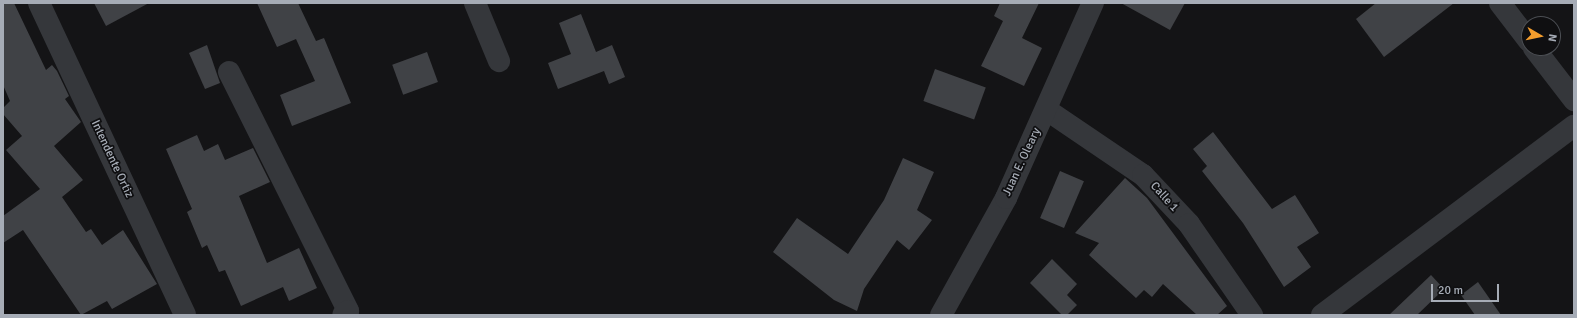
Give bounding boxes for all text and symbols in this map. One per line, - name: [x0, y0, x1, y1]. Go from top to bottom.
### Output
- north arrow: [1521, 16, 1561, 56]
- text: N: [1545, 33, 1559, 43]
- street label: Intendente Ortiz: [88, 118, 136, 200]
- street label: Juan E. Oleary: [1000, 126, 1044, 198]
- street label: Calle 1: [1147, 179, 1181, 215]
- scale bar: [1433, 276, 1501, 302]
- text: 20 m: [1438, 283, 1463, 298]

